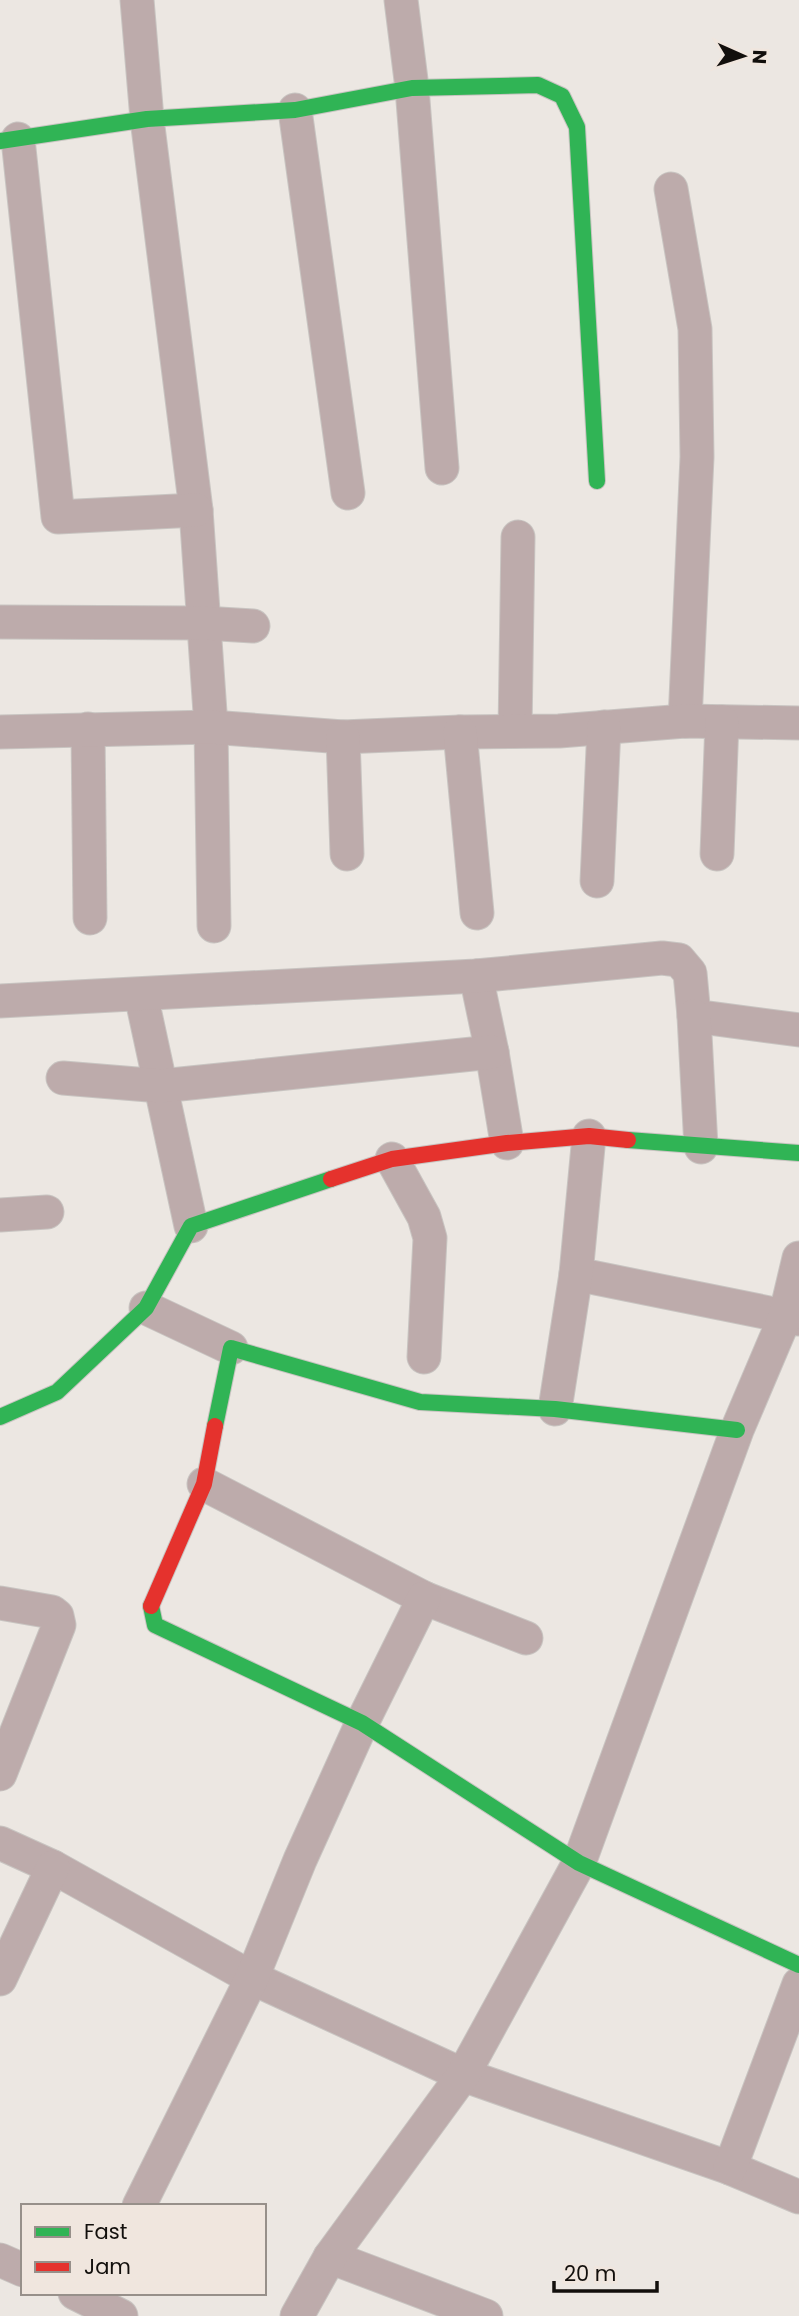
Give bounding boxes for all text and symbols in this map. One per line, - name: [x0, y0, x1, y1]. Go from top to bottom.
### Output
- north arrow: [708, 21, 778, 91]
- text: N: [746, 49, 773, 65]
- legend: [21, 2204, 266, 2295]
- text: Fast: [84, 2217, 127, 2246]
- scale bar: [554, 2250, 657, 2294]
- text: Jam: [84, 2252, 131, 2281]
- text: 20 m: [564, 2259, 617, 2288]

